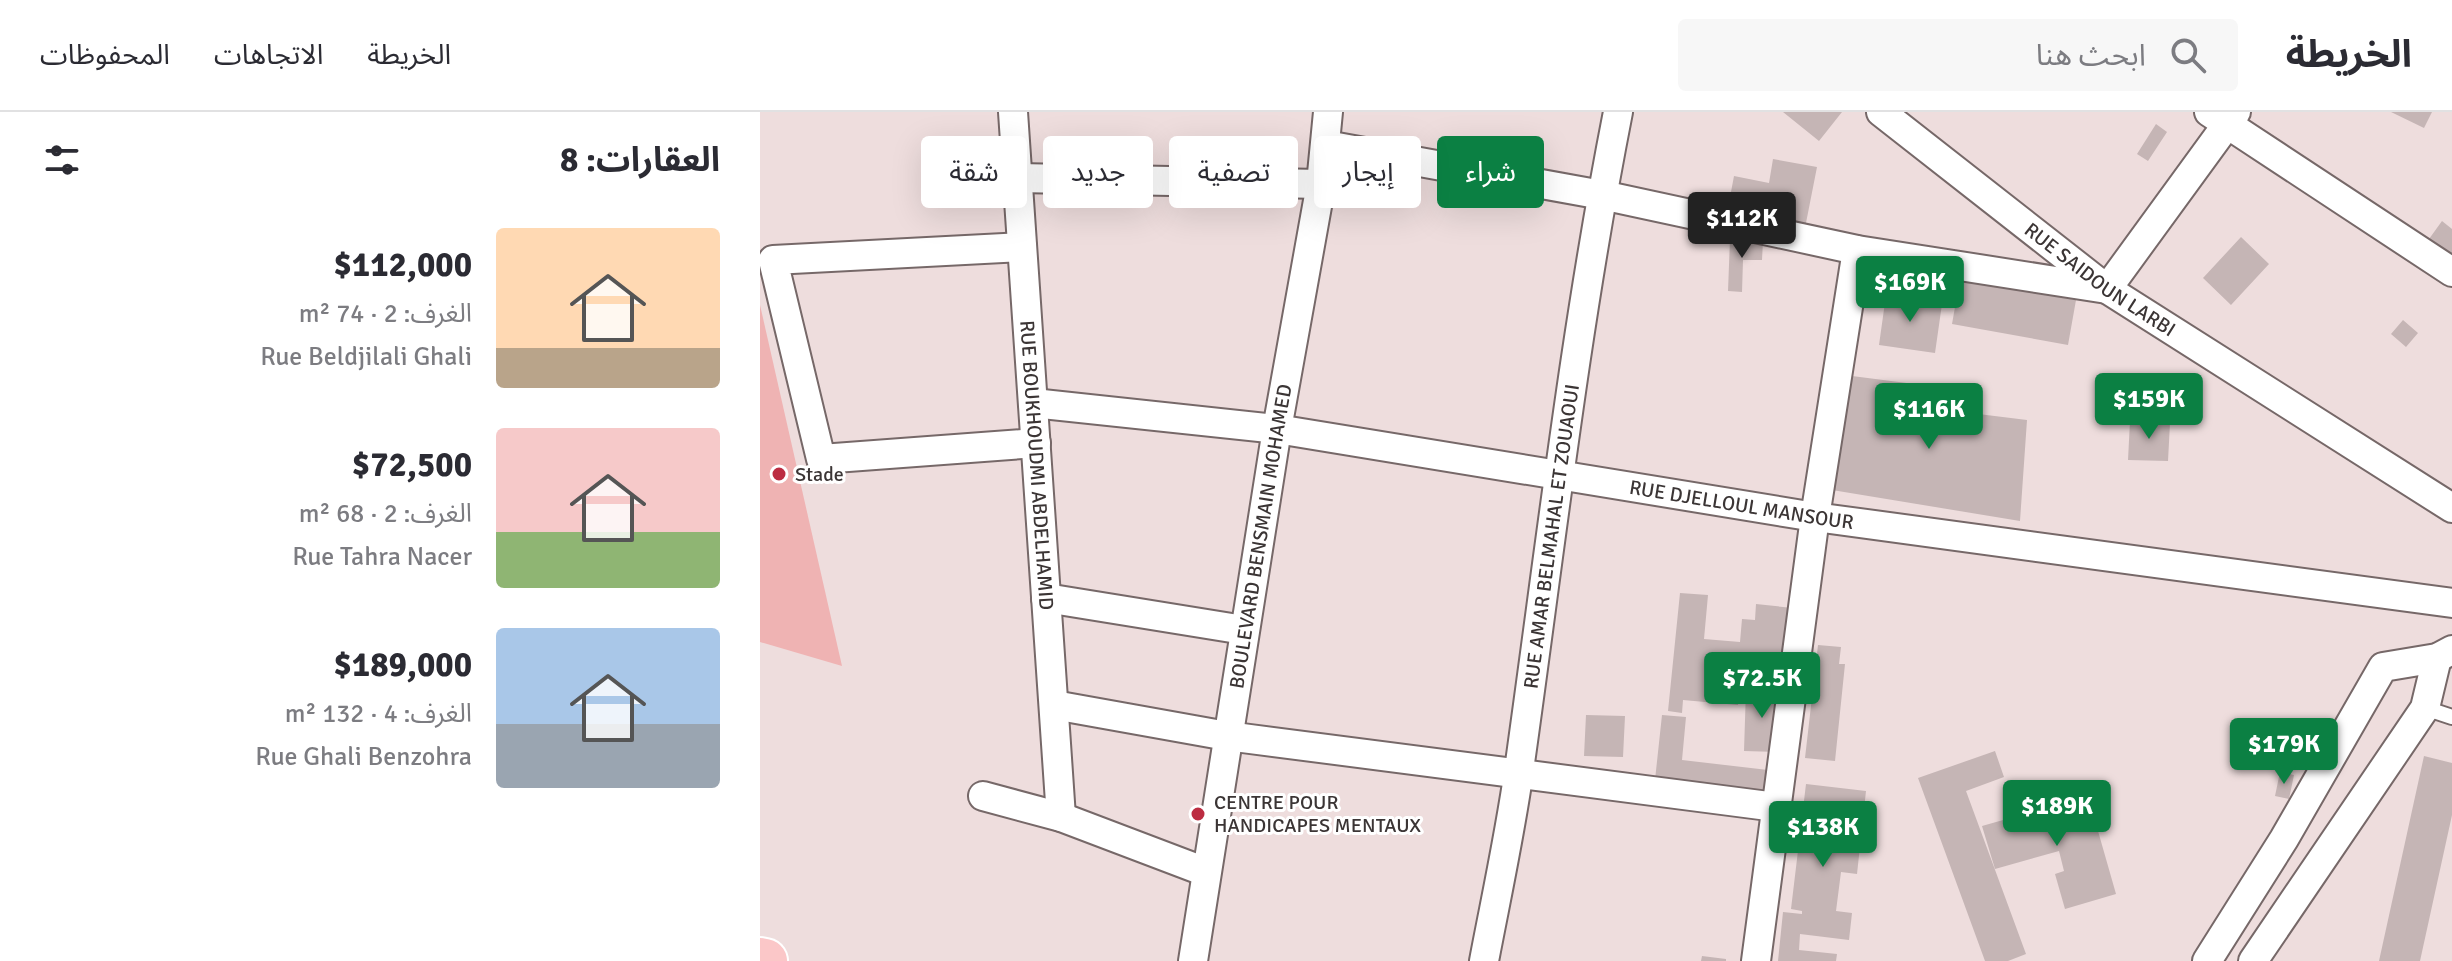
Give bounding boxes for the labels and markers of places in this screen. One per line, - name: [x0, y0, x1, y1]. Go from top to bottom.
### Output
- pin: $112K: [1686, 192, 1798, 260]
- pin: $169K: [1854, 256, 1966, 324]
- pin: $159K: [2093, 373, 2205, 441]
- pin: $116K: [1873, 383, 1985, 451]
- place label: Stade: [795, 462, 844, 487]
- marker: Stade: [770, 465, 788, 483]
- pin: $72.5K: [1697, 652, 1827, 720]
- pin: $179K: [2228, 718, 2340, 786]
- pin: $189K: [2001, 780, 2113, 848]
- place label: CENTRE POUR HANDICAPES MENTAUX: [1214, 790, 1421, 838]
- pin: $138K: [1767, 801, 1879, 869]
- marker: CENTRE POUR HANDICAPES MENTAUX: [1189, 805, 1207, 823]

